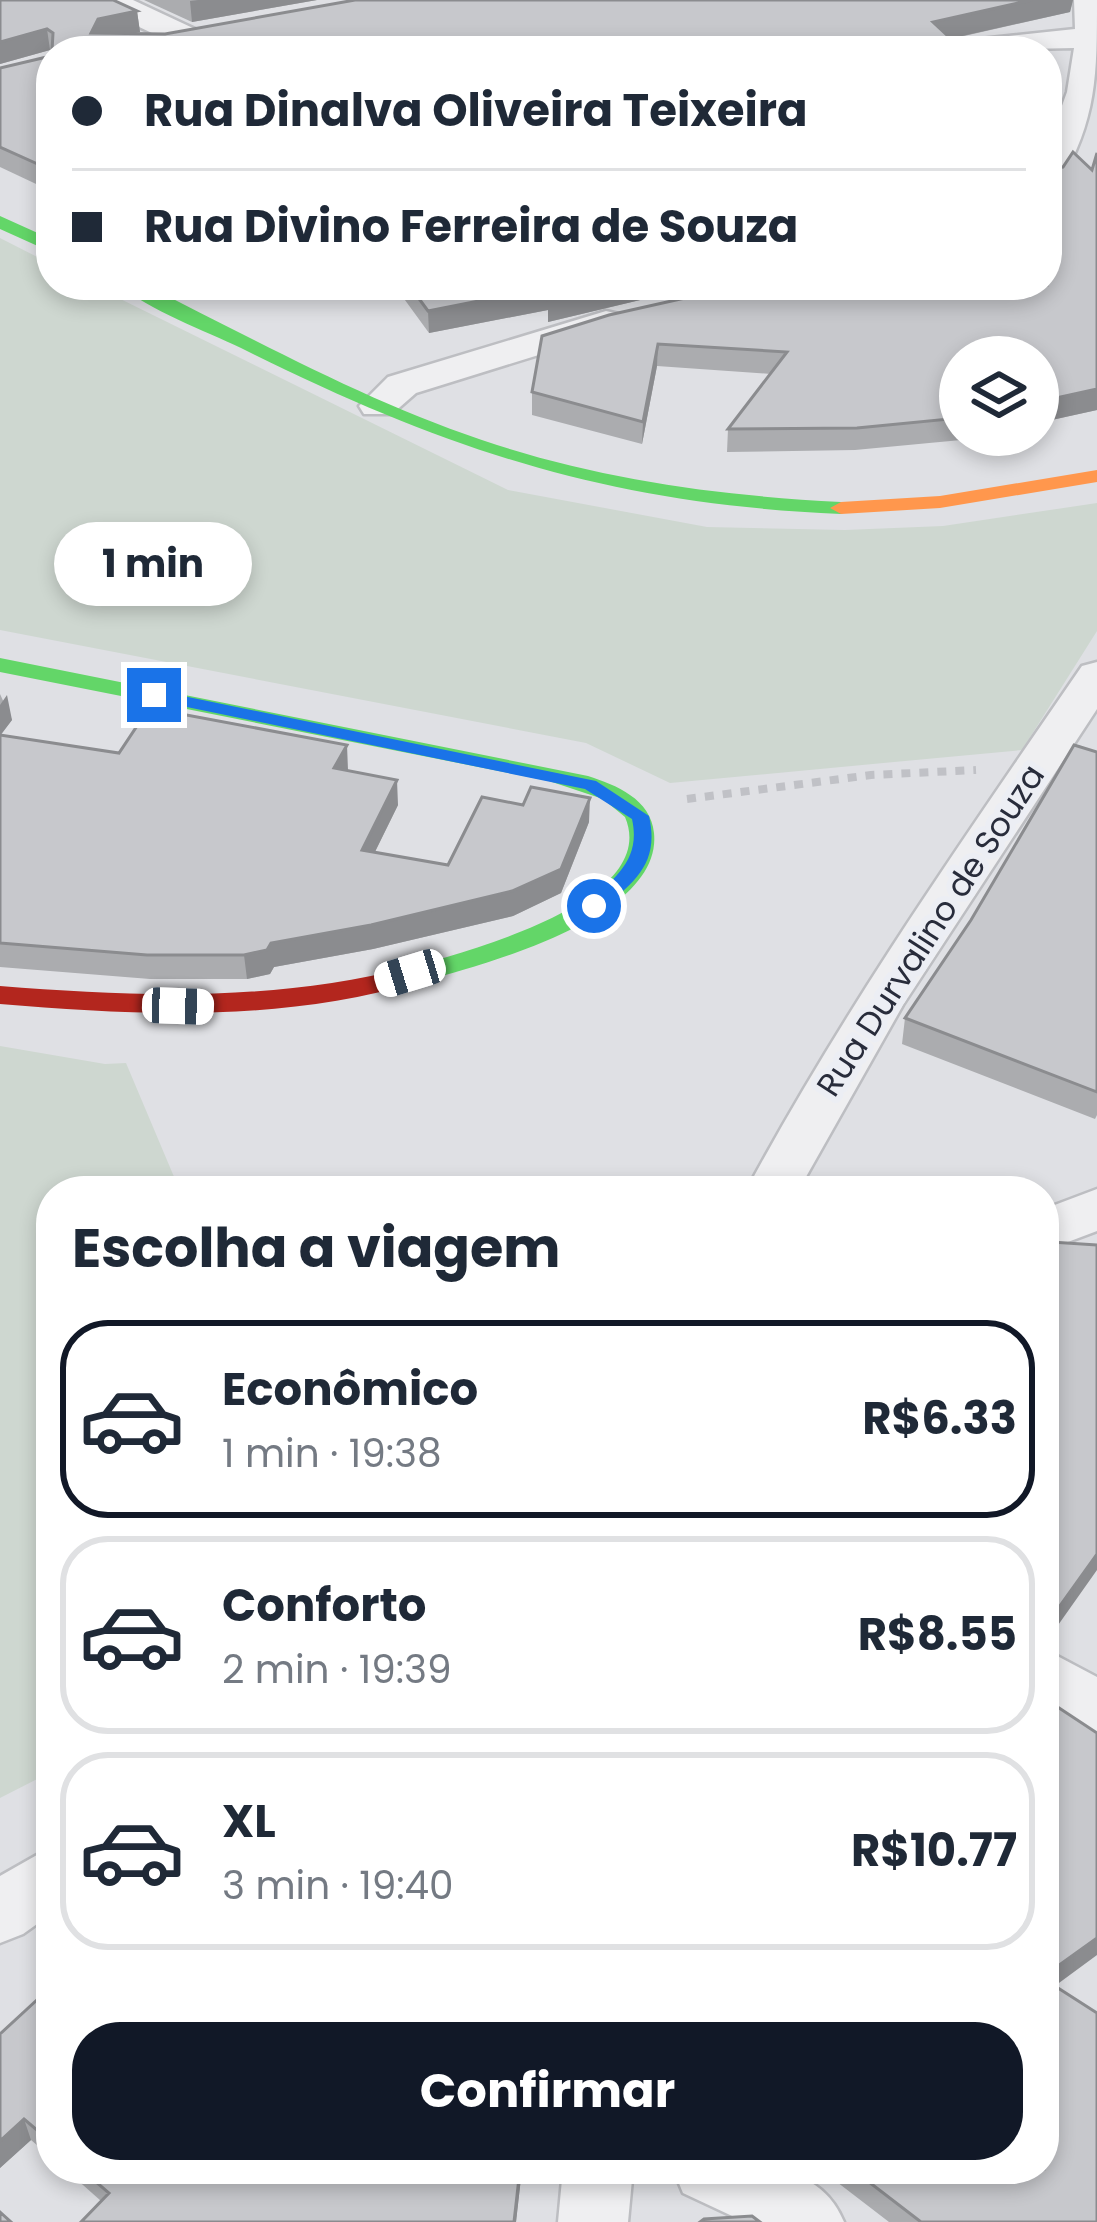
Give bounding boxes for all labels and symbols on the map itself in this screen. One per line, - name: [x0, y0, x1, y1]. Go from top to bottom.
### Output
- callout: 1 min: [55, 521, 253, 605]
- route end: [127, 668, 181, 722]
- street label: Rua Durvalino de Souza: [805, 755, 1056, 1106]
- route start: [567, 879, 621, 933]
- car: [370, 945, 450, 1001]
- car: [141, 987, 215, 1025]

